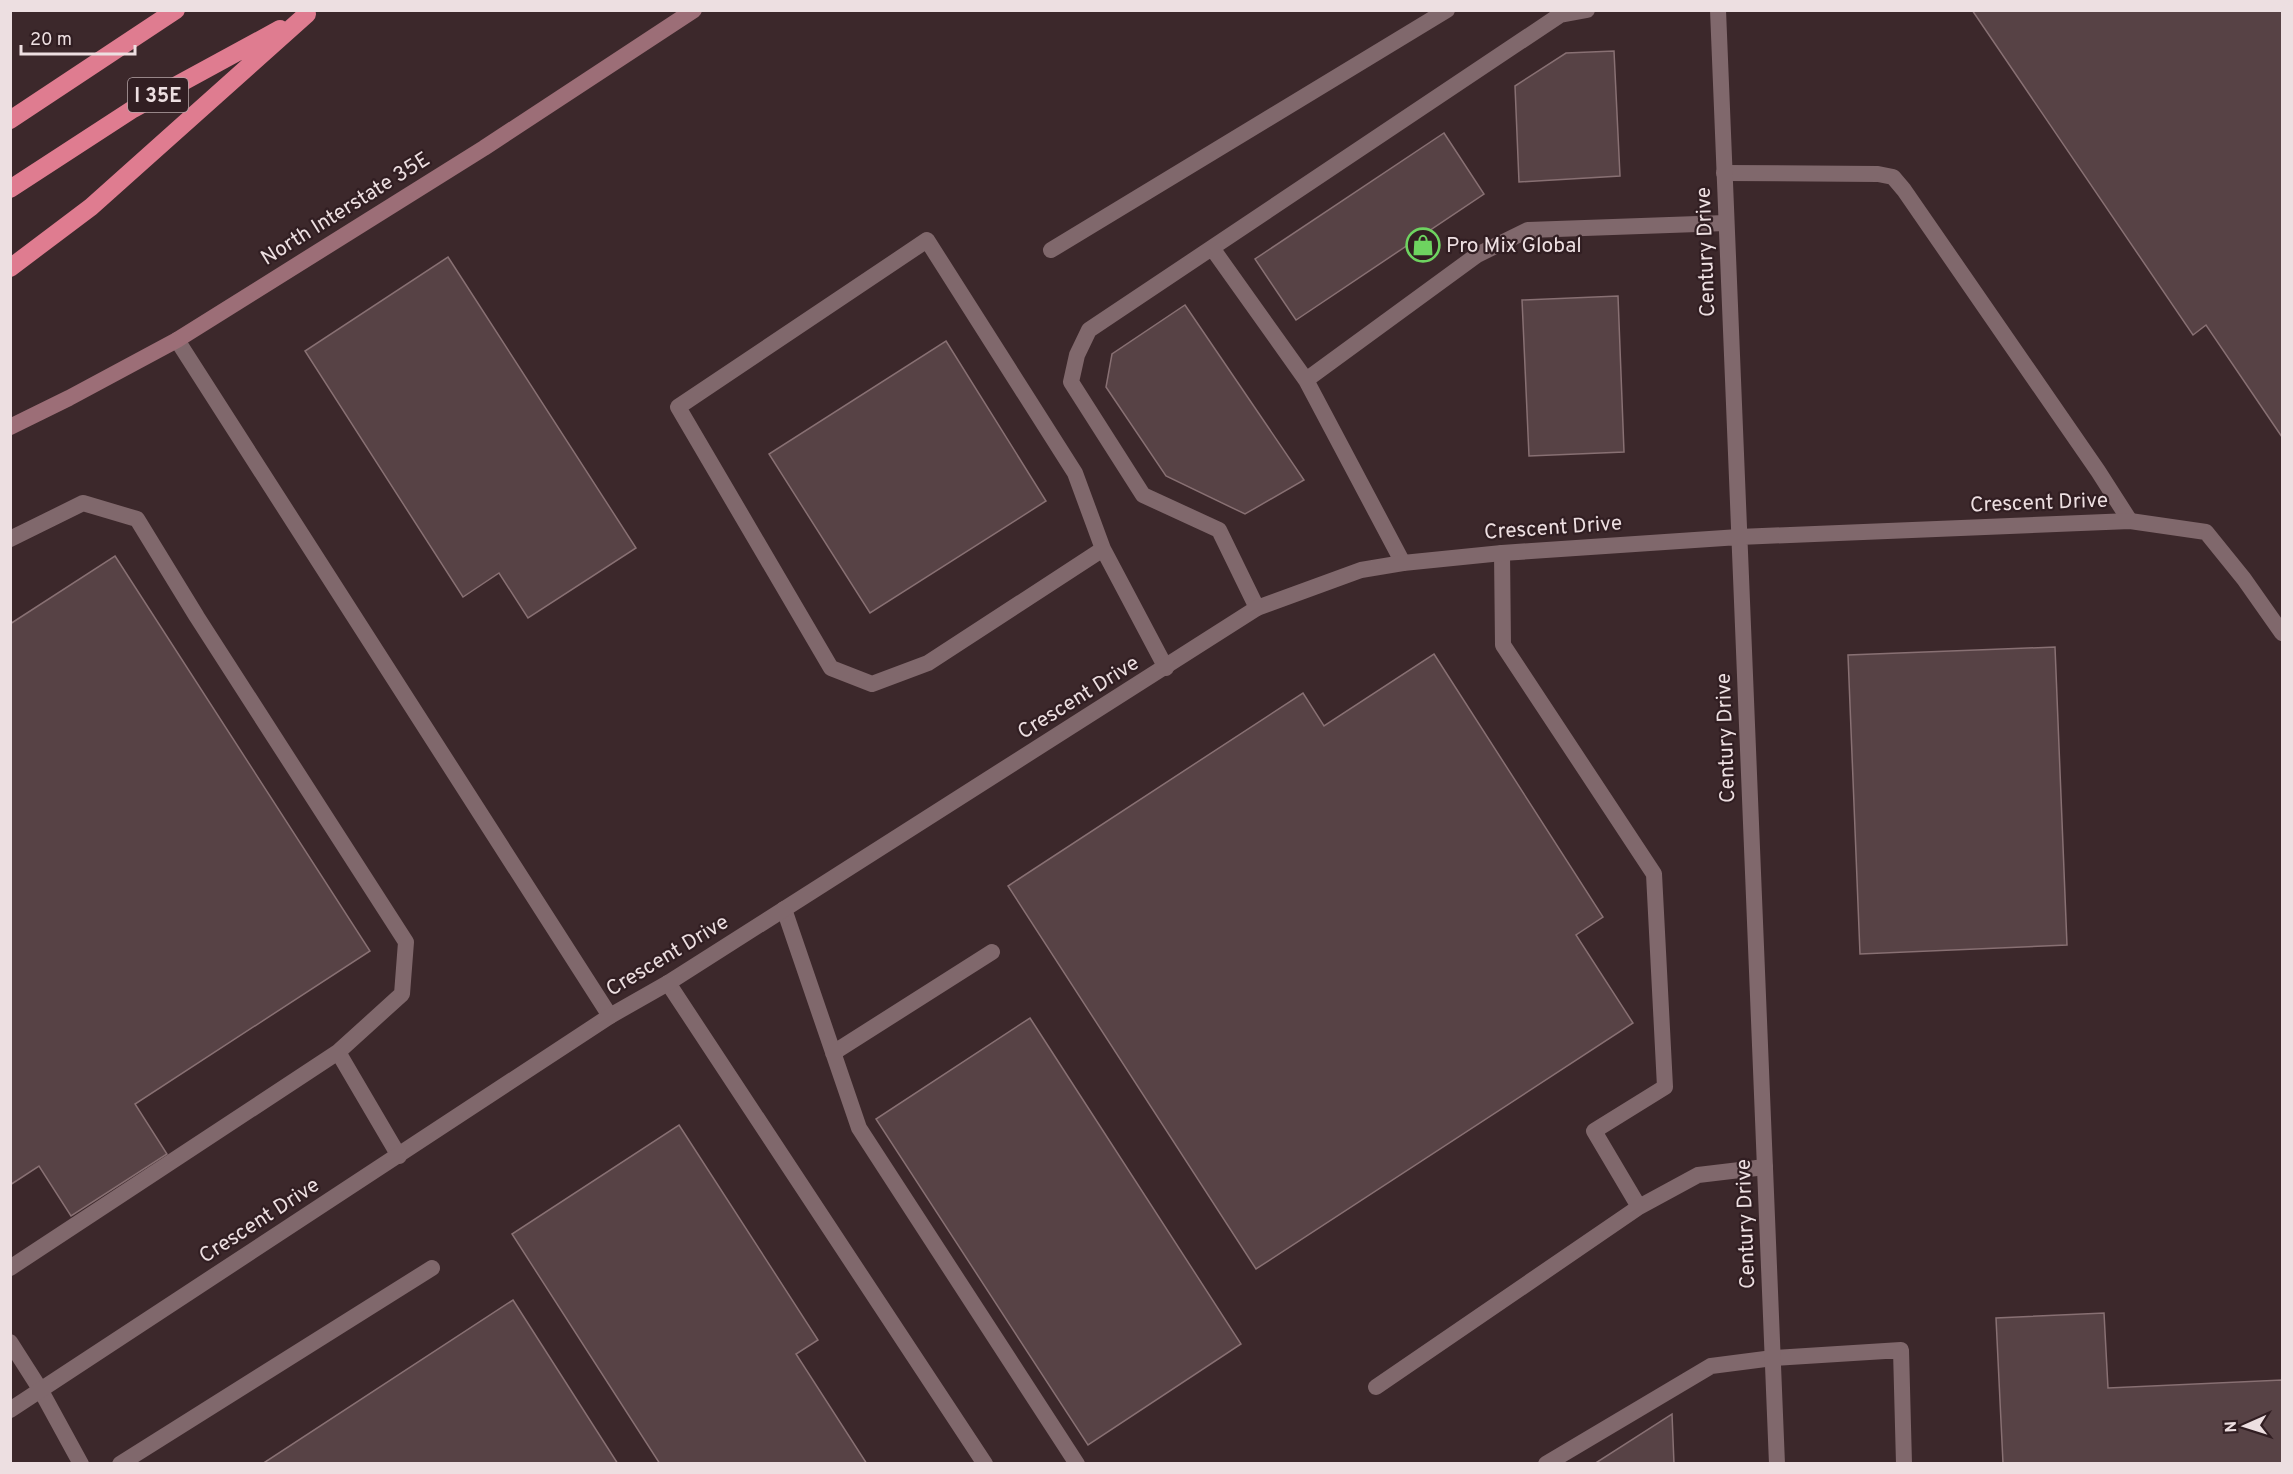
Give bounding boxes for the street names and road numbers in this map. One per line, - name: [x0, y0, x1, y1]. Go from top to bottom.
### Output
- road number: I 35E: [128, 78, 188, 112]
- street label: North Interstate 35E: [256, 146, 435, 272]
- street label: Century Drive: [1691, 186, 1722, 318]
- street label: Crescent Drive: [1969, 488, 2109, 519]
- street label: Crescent Drive: [1483, 510, 1623, 547]
- street label: Crescent Drive: [1013, 650, 1145, 746]
- street label: Century Drive: [1711, 672, 1742, 804]
- street label: Crescent Drive: [602, 909, 734, 1003]
- street label: Century Drive: [1731, 1158, 1762, 1290]
- street label: Crescent Drive: [194, 1172, 325, 1270]

